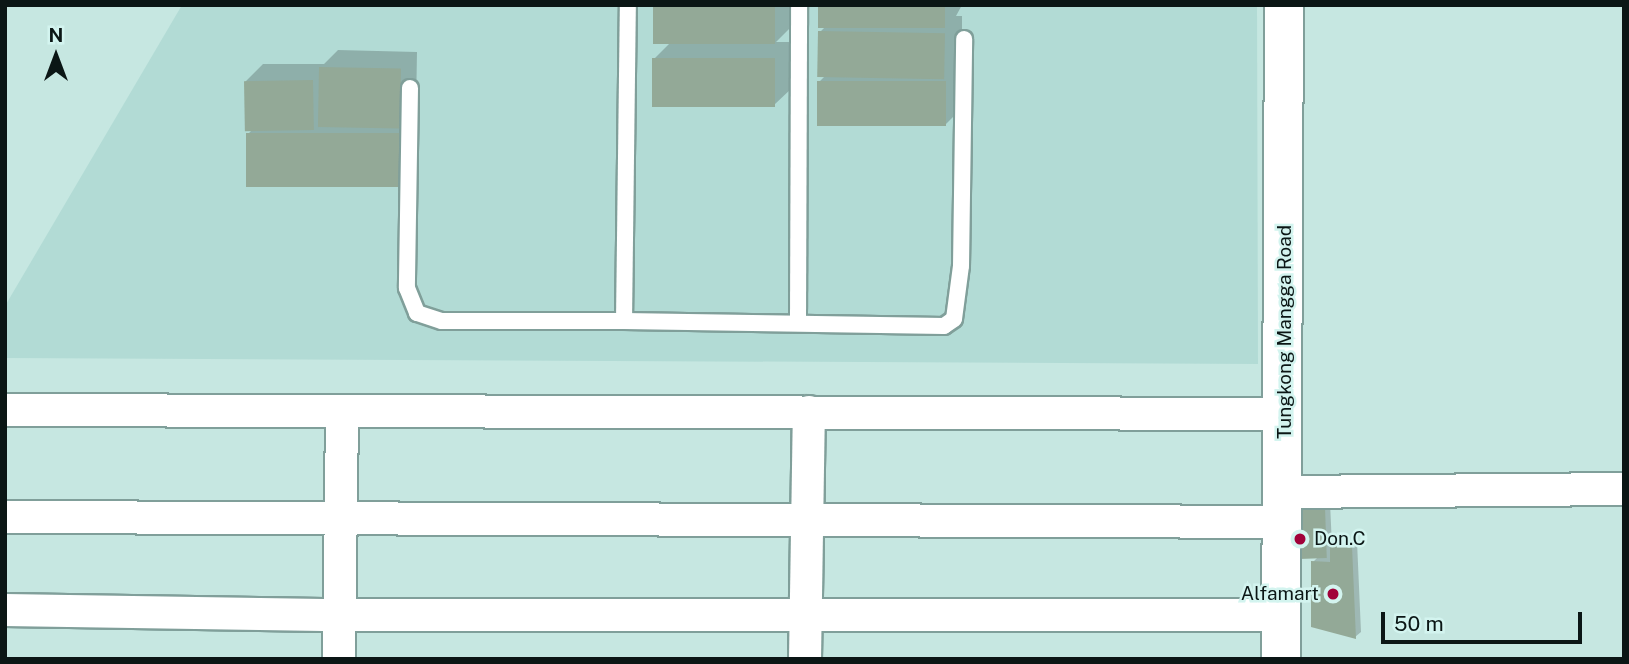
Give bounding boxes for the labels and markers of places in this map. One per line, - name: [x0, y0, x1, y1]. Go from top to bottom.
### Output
- place label: Don.C: [1314, 528, 1366, 550]
- marker: Don.C: [1292, 531, 1308, 547]
- place label: Alfamart: [1241, 583, 1319, 605]
- marker: Alfamart: [1325, 586, 1341, 602]

